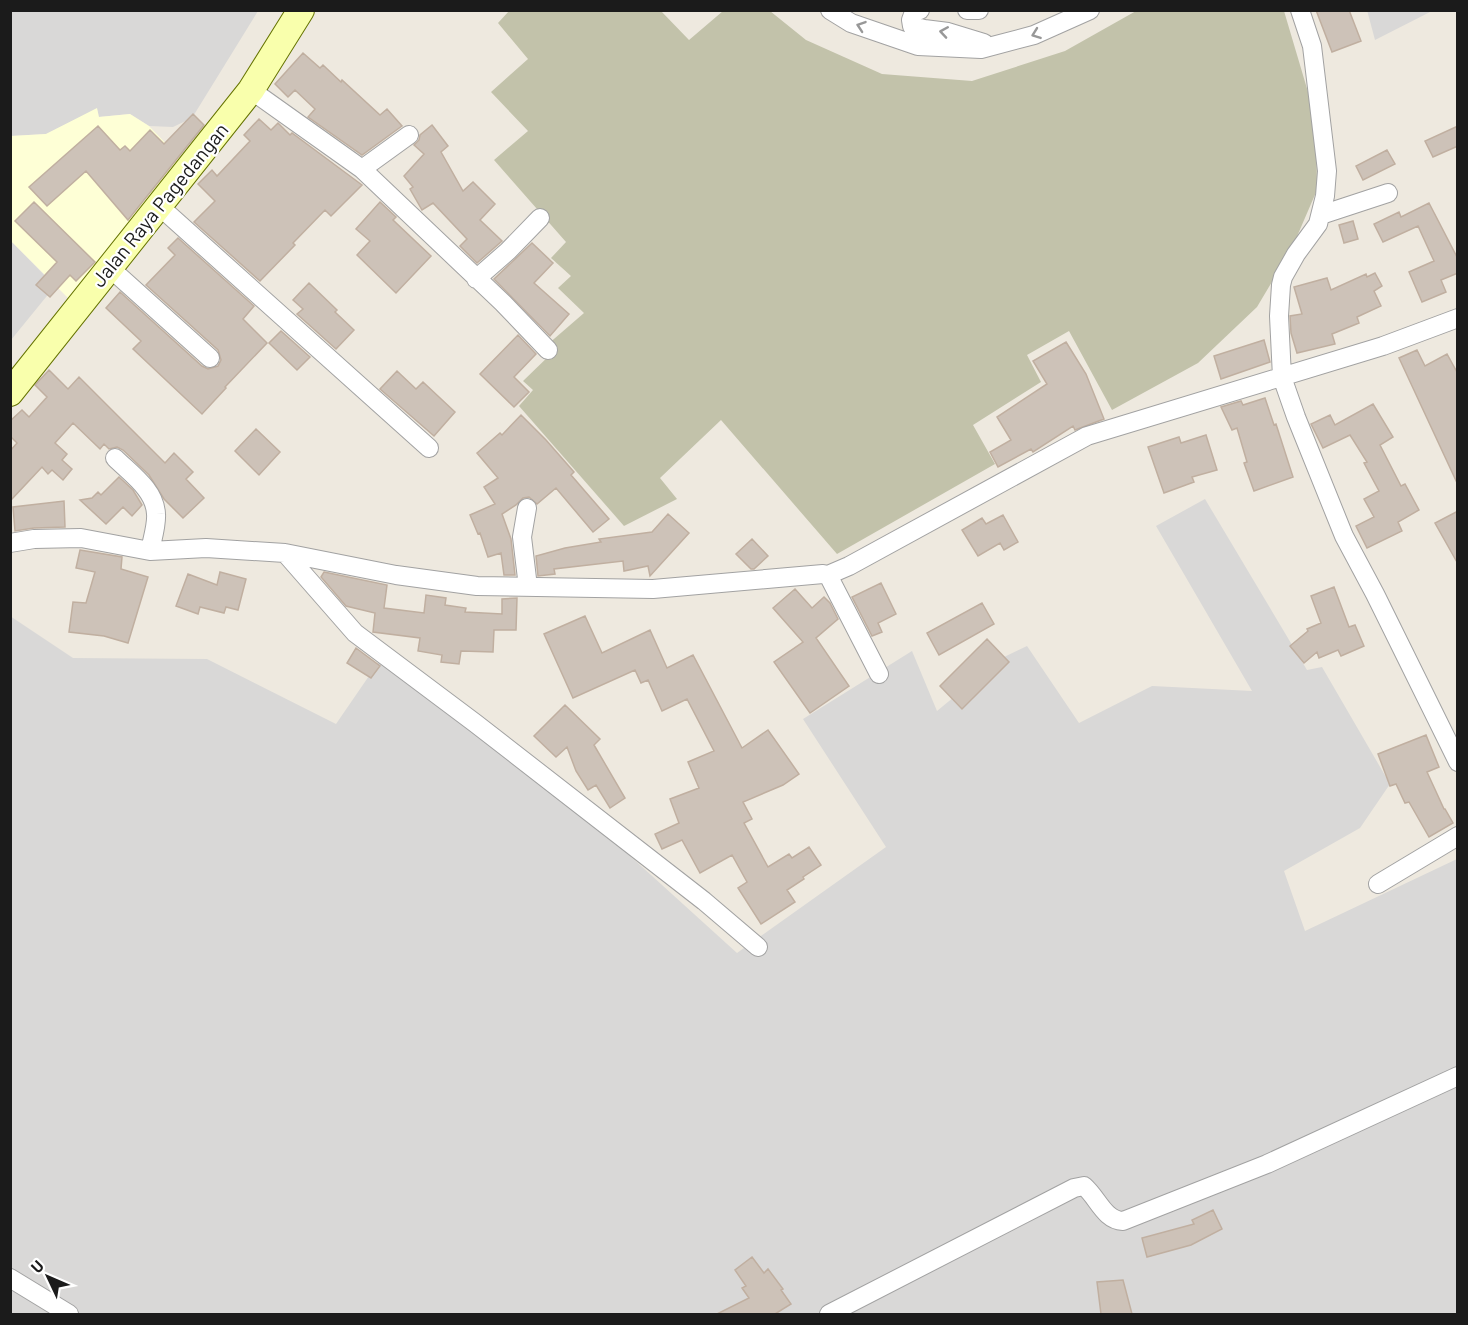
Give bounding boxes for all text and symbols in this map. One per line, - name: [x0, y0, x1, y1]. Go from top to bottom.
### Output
- one-way arrow: [856, 21, 867, 34]
- one-way arrow: [940, 26, 950, 39]
- one-way arrow: [1031, 26, 1042, 39]
- street label: Jalan Raya Pagedangan: [86, 118, 233, 291]
- north arrow: [18, 1247, 78, 1307]
- text: U: [27, 1256, 47, 1276]

